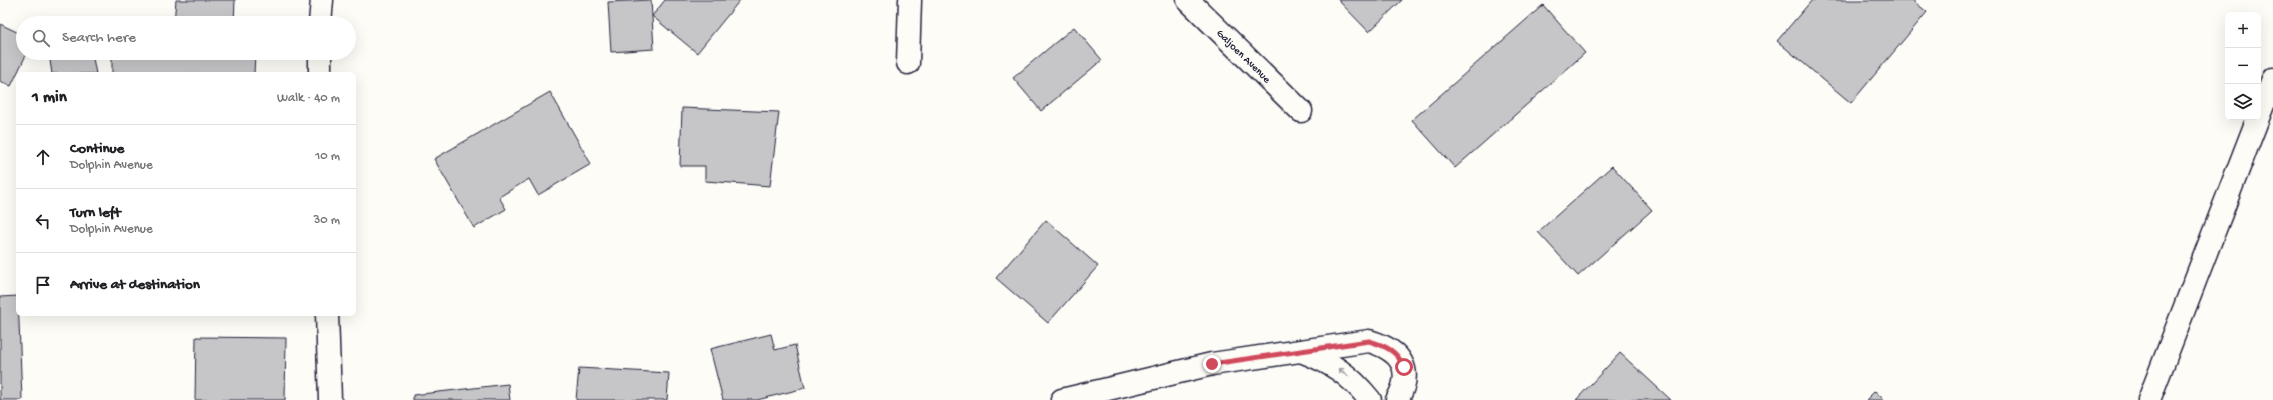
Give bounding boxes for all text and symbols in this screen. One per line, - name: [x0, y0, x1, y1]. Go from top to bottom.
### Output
- map controls: [2225, 12, 2261, 120]
- button: +: [2225, 12, 2261, 48]
- search box: [16, 16, 356, 60]
- icon: search: [30, 27, 52, 49]
- street label: Galjoen Avenue: [1213, 28, 1273, 86]
- text: Search here: [62, 29, 136, 47]
- button: −: [2225, 48, 2261, 84]
- button: layers: [2225, 84, 2261, 120]
- text: 1 min: [32, 88, 67, 108]
- text: Walk · 40 m: [277, 91, 340, 106]
- text: Continue: [70, 140, 124, 158]
- icon: ahead: [32, 146, 54, 168]
- text: 10 m: [315, 149, 340, 164]
- text: Dolphin Avenue: [70, 158, 153, 173]
- text: Turn left: [70, 204, 121, 222]
- icon: left: [32, 210, 54, 232]
- text: 30 m: [314, 213, 340, 228]
- text: Dolphin Avenue: [70, 222, 153, 237]
- icon: arrive: [32, 274, 54, 296]
- text: Arrive at destination: [70, 276, 200, 294]
- route end: [1203, 355, 1221, 373]
- route start: [1395, 358, 1413, 376]
- one-way arrow: [1337, 368, 1348, 376]

